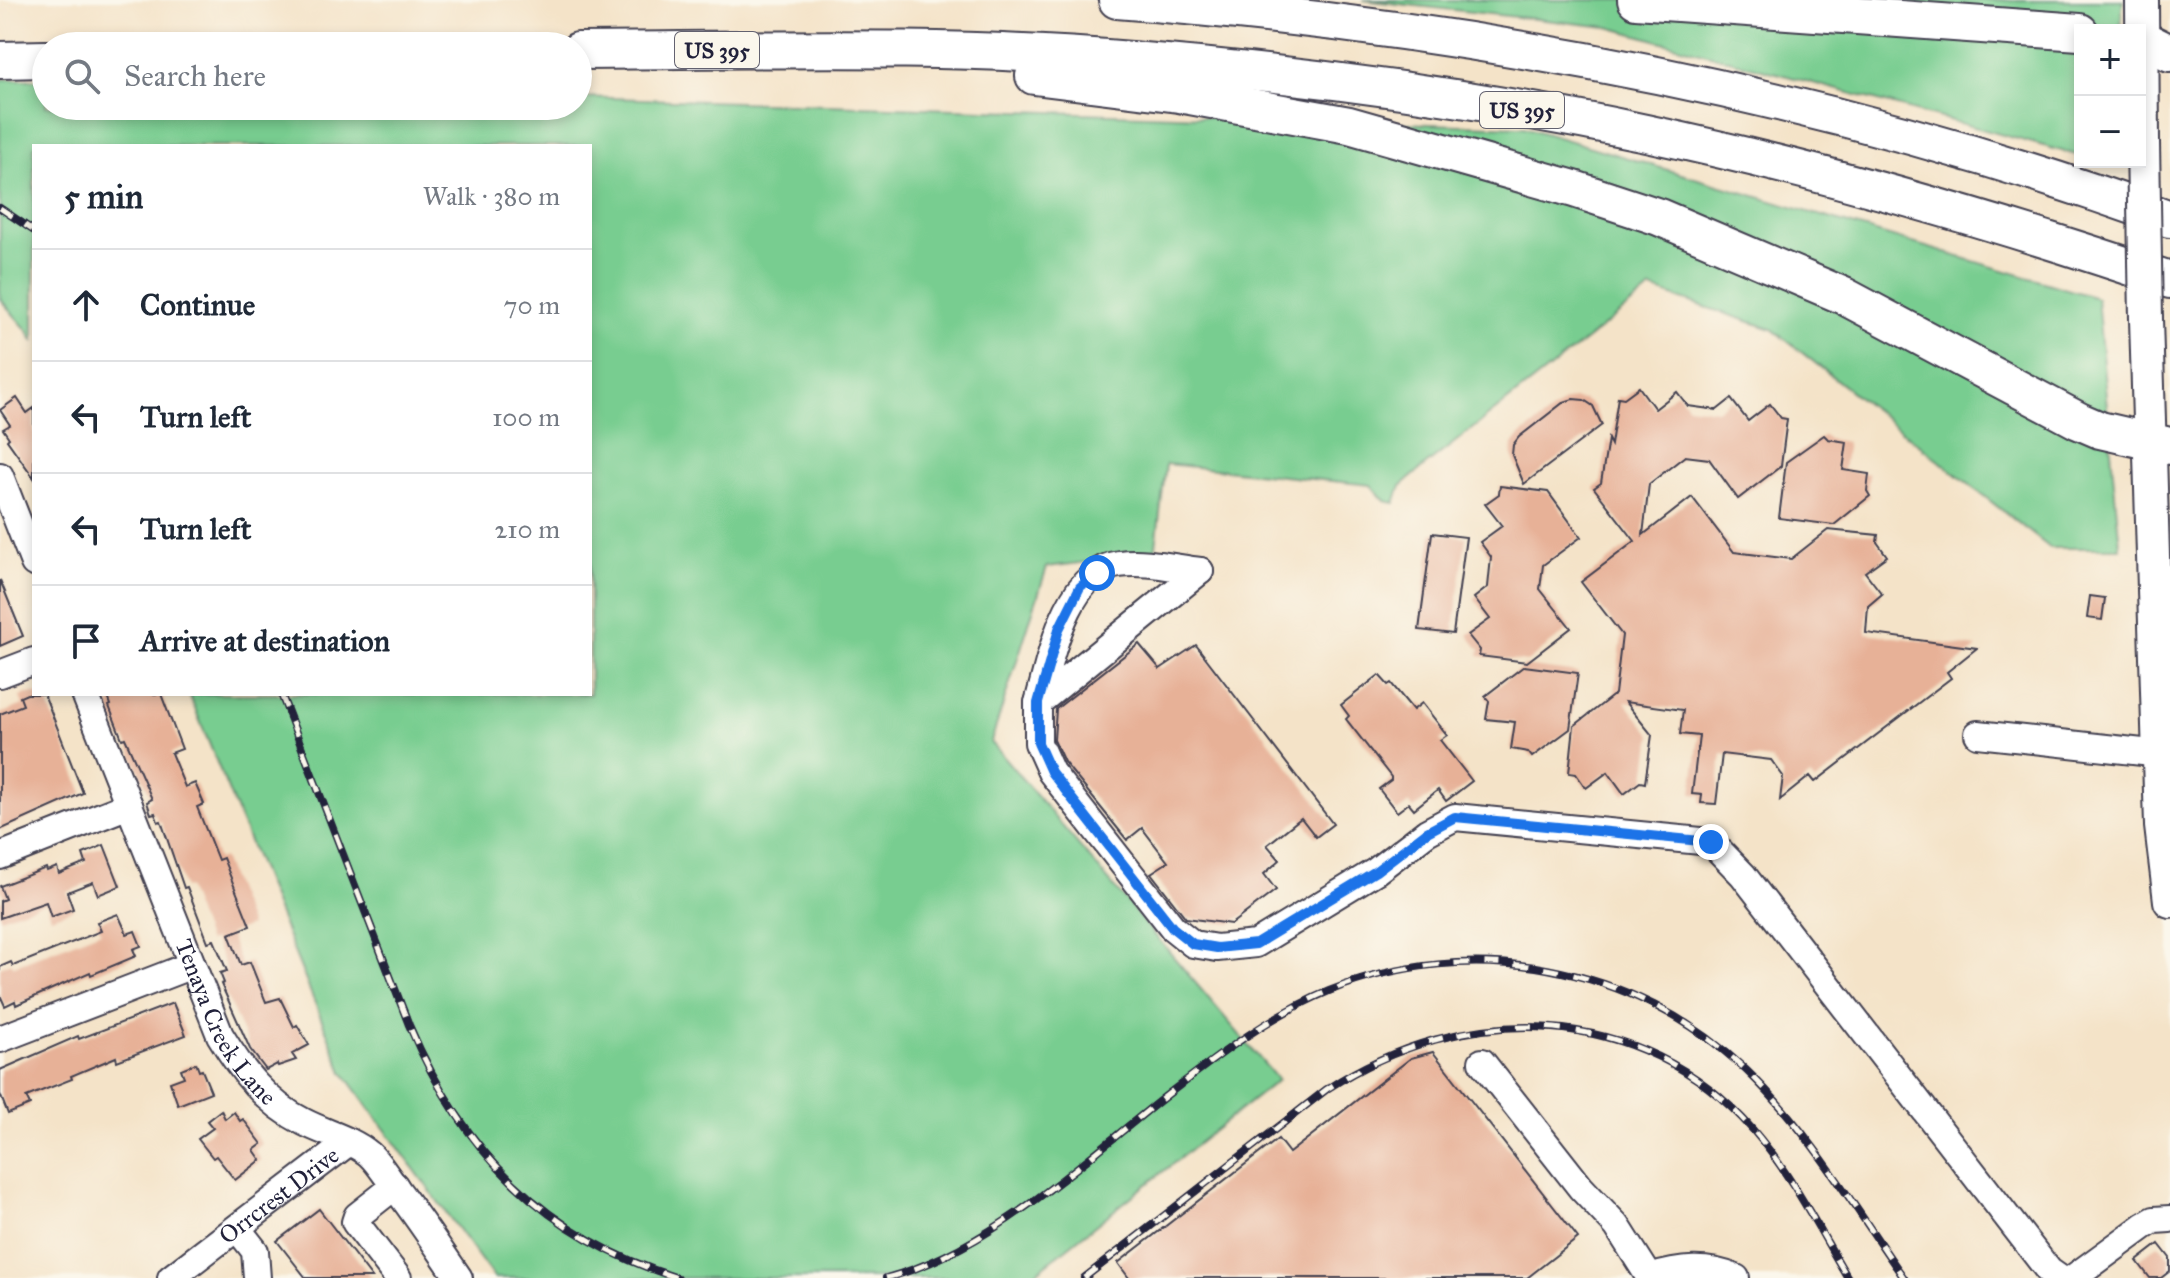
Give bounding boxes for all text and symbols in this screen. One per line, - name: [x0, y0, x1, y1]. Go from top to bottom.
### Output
- map controls: [2074, 24, 2146, 168]
- button: +: [2074, 24, 2146, 96]
- search box: [32, 32, 592, 120]
- road number: US 395: [675, 32, 759, 68]
- icon: search: [60, 54, 104, 98]
- text: Search here: [124, 58, 266, 94]
- road number: US 395: [1480, 92, 1564, 128]
- button: −: [2074, 96, 2146, 168]
- text: 5 min: [64, 176, 143, 217]
- text: Walk · 380 m: [423, 180, 560, 212]
- icon: ahead: [64, 283, 108, 327]
- text: Continue: [140, 287, 255, 323]
- text: 70 m: [504, 289, 560, 321]
- icon: left: [64, 395, 108, 439]
- text: Turn left: [140, 399, 251, 435]
- text: 100 m: [492, 401, 560, 433]
- icon: left: [64, 507, 108, 551]
- text: Turn left: [140, 511, 251, 547]
- text: 210 m: [494, 513, 560, 545]
- route start: [1079, 555, 1115, 591]
- icon: arrive: [64, 619, 108, 663]
- text: Arrive at destination: [140, 623, 390, 659]
- route end: [1693, 824, 1729, 860]
- street label: Tenaya Creek Lane: [169, 935, 282, 1112]
- street label: Orrcrest Drive: [213, 1140, 345, 1251]

